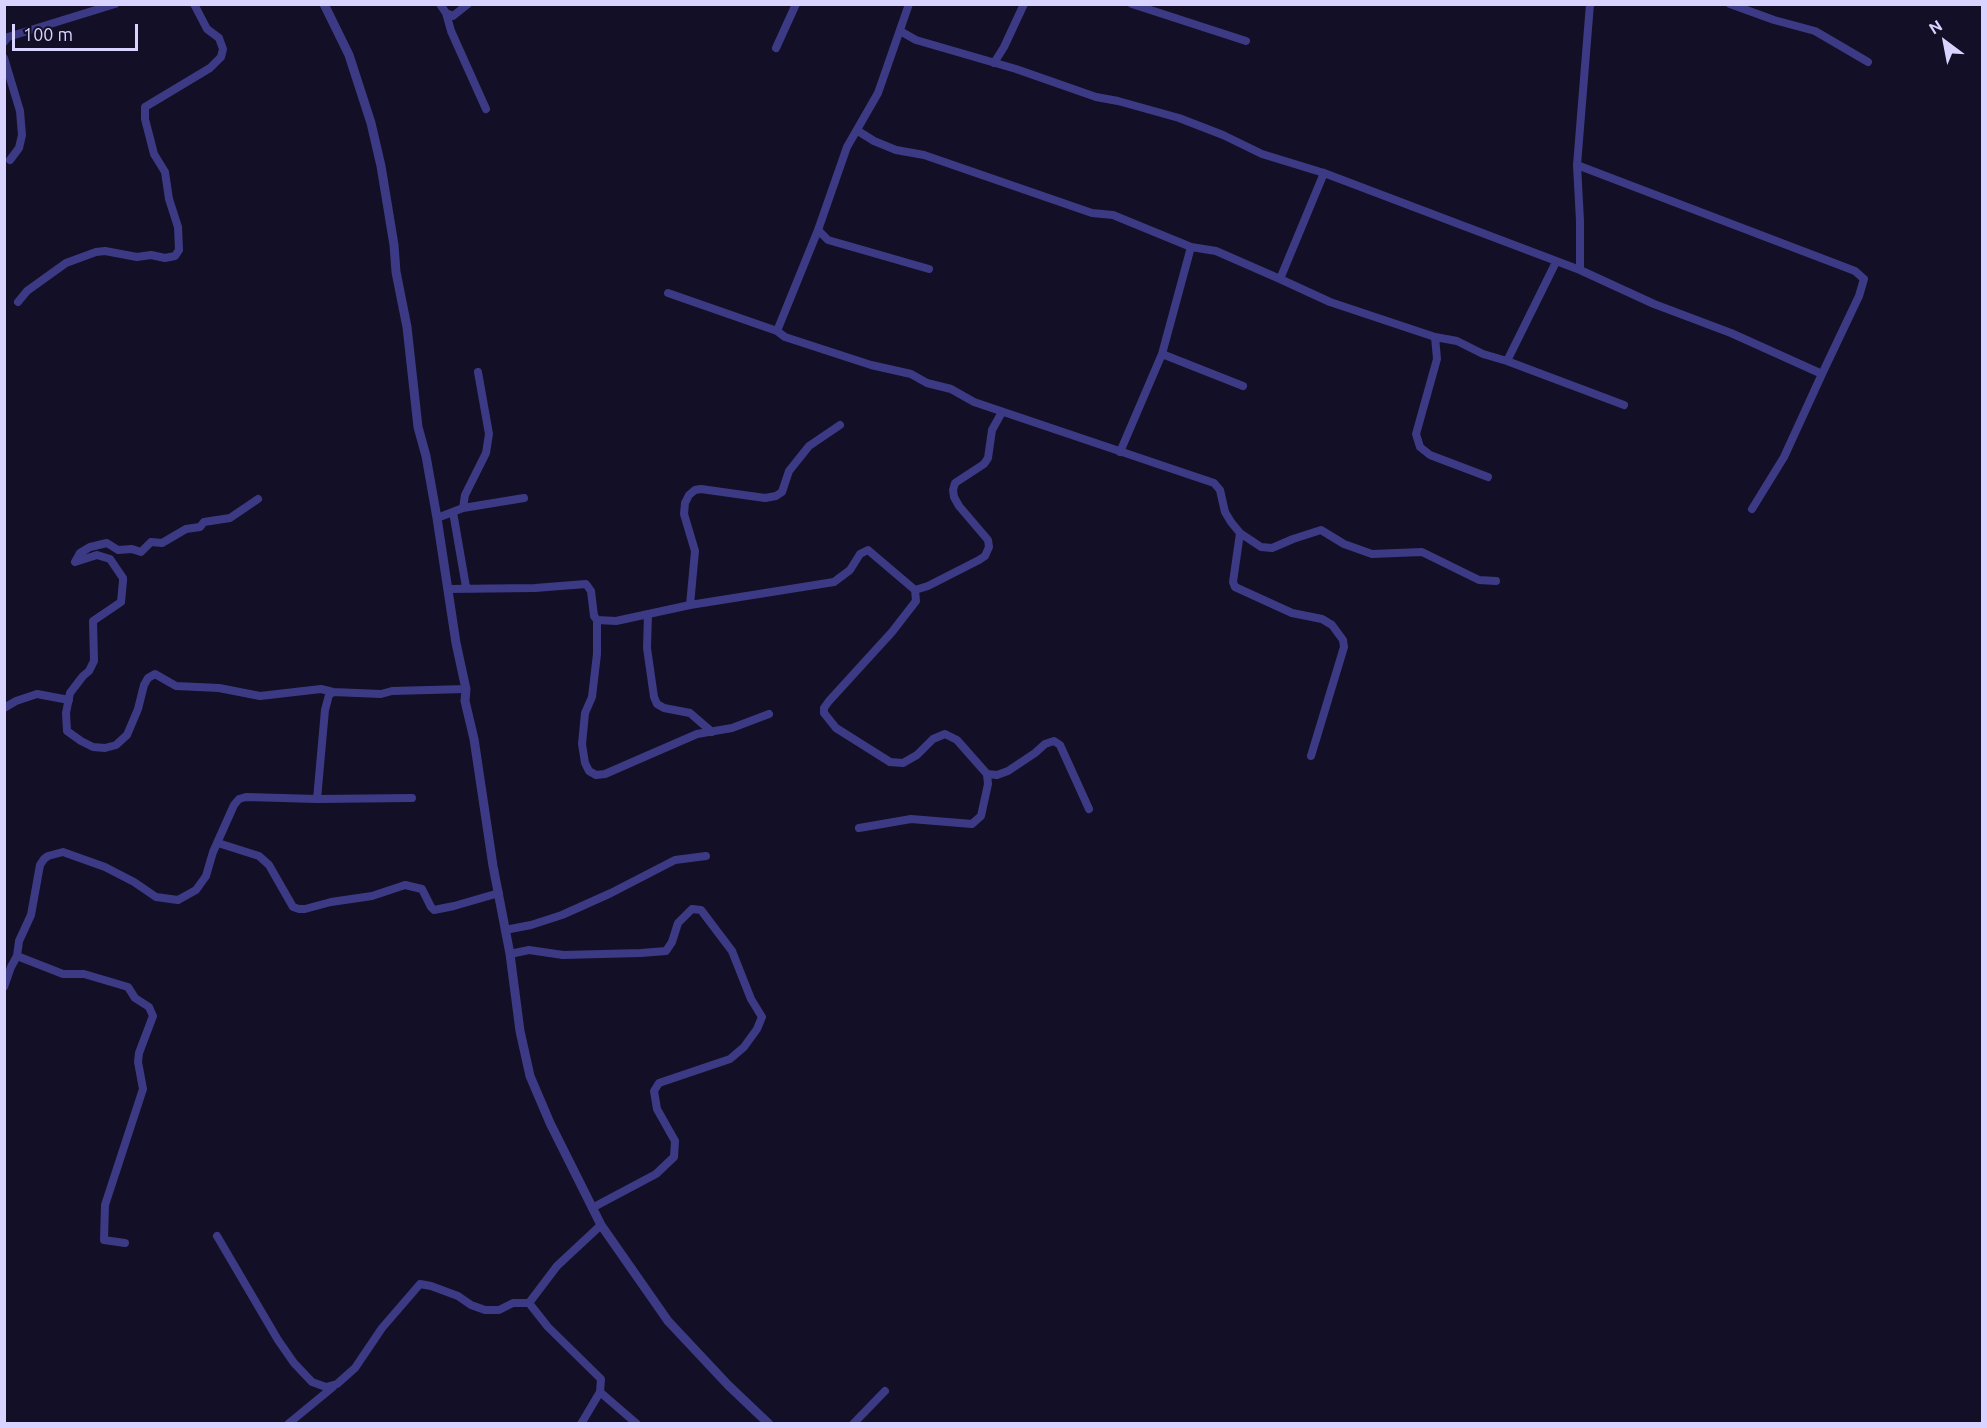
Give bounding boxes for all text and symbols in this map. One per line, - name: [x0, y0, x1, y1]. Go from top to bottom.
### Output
- scale bar: [15, 12, 141, 50]
- north arrow: [1915, 12, 1975, 72]
- text: N: [1926, 16, 1945, 38]
- text: 100 m: [23, 24, 73, 44]

